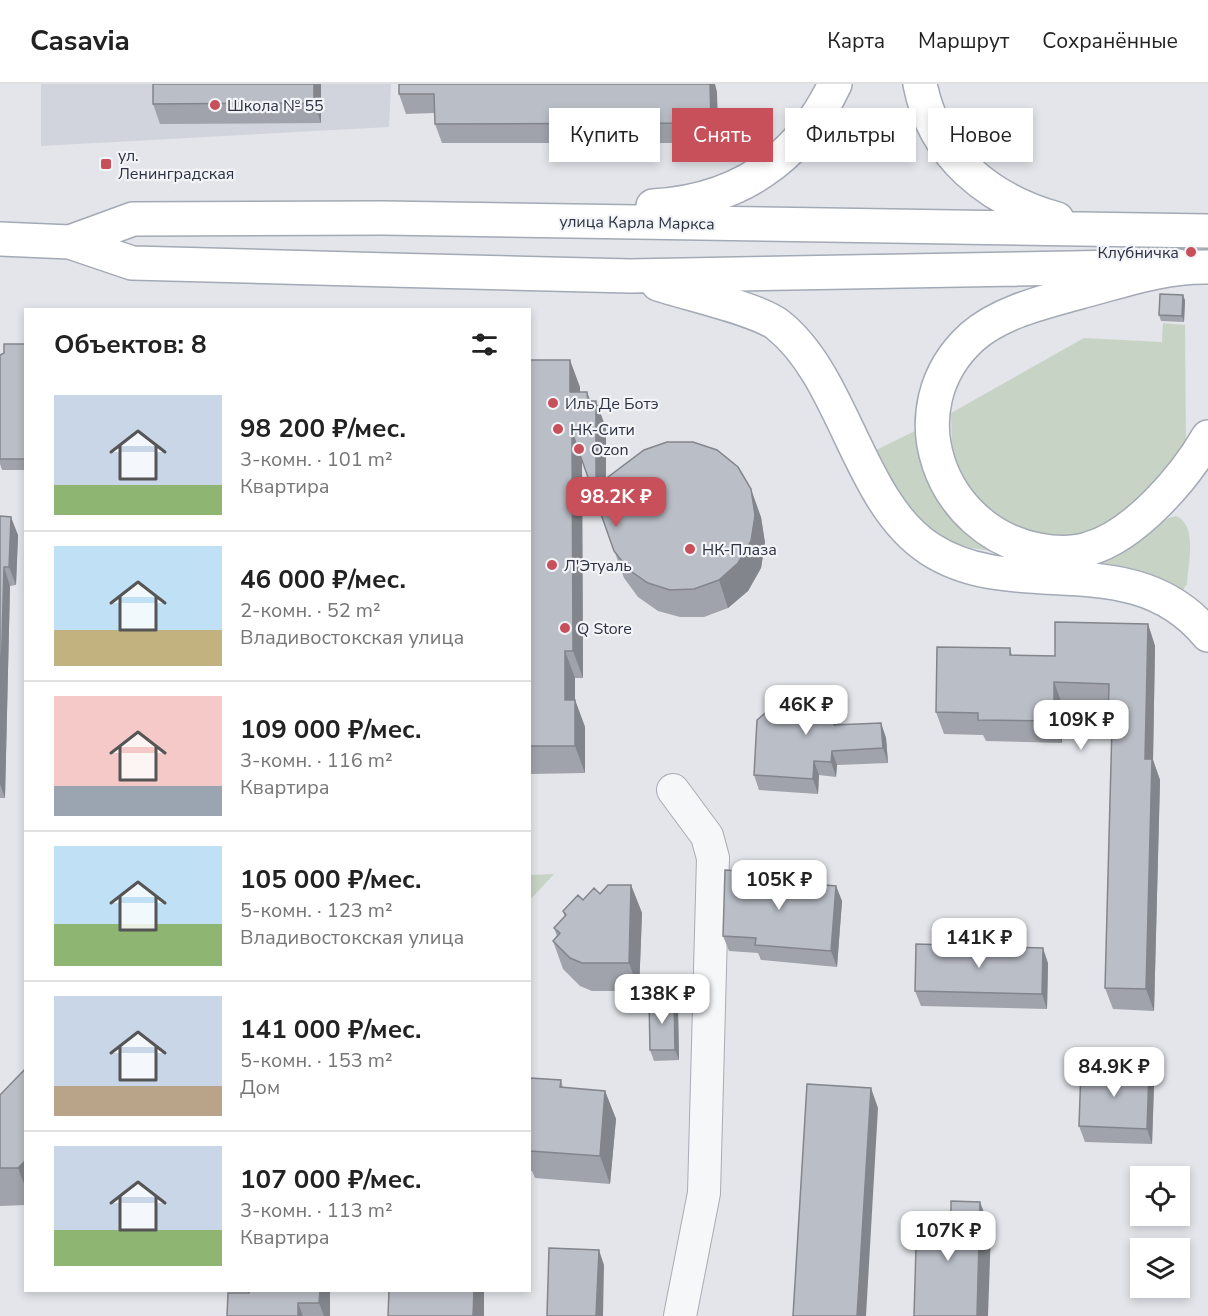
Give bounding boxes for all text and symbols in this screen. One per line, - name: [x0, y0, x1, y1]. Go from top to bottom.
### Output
- text: Casavia: [30, 22, 130, 60]
- text: Карта: [827, 27, 885, 55]
- text: Маршрут: [918, 27, 1009, 55]
- text: Сохранённые: [1042, 27, 1178, 55]
- place label: Школа № 55: [227, 95, 324, 117]
- marker: Школа № 55: [208, 98, 222, 112]
- chip: Купить: [549, 108, 660, 162]
- chip: Снять: [672, 108, 773, 162]
- chip: Фильтры: [785, 108, 916, 162]
- chip: Новое: [928, 108, 1033, 162]
- place label: ул. Ленинградская: [118, 145, 234, 185]
- marker: ул. Ленинградская: [99, 157, 113, 171]
- street label: улица Карла Маркса: [559, 211, 715, 235]
- place label: Клубничка: [1098, 242, 1179, 264]
- marker: Клубничка: [1184, 245, 1198, 259]
- text: Объектов: 8: [54, 327, 207, 362]
- icon: filters: [468, 328, 501, 361]
- place label: Иль Де Ботэ: [565, 393, 659, 415]
- marker: Иль Де Ботэ: [546, 396, 560, 410]
- text: 98 200 ₽/мес.: [240, 411, 406, 446]
- icon: home: [102, 419, 174, 491]
- place label: НК-Сити: [570, 419, 635, 441]
- marker: НК-Сити: [551, 422, 565, 436]
- place label: Ozon: [591, 439, 629, 461]
- marker: Ozon: [572, 442, 586, 456]
- text: 3-комн. · 101 m²: [240, 446, 393, 473]
- text: Квартира: [240, 473, 330, 500]
- pin: 98.2K ₽: [561, 477, 671, 528]
- text: 98.2K ₽: [580, 483, 652, 510]
- place label: НК-Плаза: [702, 539, 777, 561]
- marker: НК-Плаза: [683, 542, 697, 556]
- place label: Л'Этуаль: [564, 555, 632, 577]
- marker: Л'Этуаль: [545, 558, 559, 572]
- text: 46 000 ₽/мес.: [240, 562, 406, 597]
- icon: home: [102, 570, 174, 642]
- text: 2-комн. · 52 m²: [240, 597, 381, 624]
- place label: Q Store: [577, 618, 632, 640]
- marker: Q Store: [558, 621, 572, 635]
- text: Владивостокская улица: [240, 624, 464, 651]
- pin: 46K ₽: [764, 685, 848, 736]
- text: 46K ₽: [779, 691, 833, 718]
- pin: 109K ₽: [1032, 700, 1130, 751]
- text: 109K ₽: [1048, 706, 1114, 733]
- text: 109 000 ₽/мес.: [240, 712, 421, 747]
- icon: home: [102, 720, 174, 792]
- text: 3-комн. · 116 m²: [240, 747, 393, 774]
- text: Квартира: [240, 774, 330, 801]
- pin: 105K ₽: [730, 860, 828, 911]
- text: 105 000 ₽/мес.: [240, 862, 421, 897]
- text: 105K ₽: [746, 866, 812, 893]
- icon: home: [102, 870, 174, 942]
- text: 5-комн. · 123 m²: [240, 897, 393, 924]
- pin: 141K ₽: [930, 918, 1028, 969]
- text: Владивостокская улица: [240, 924, 464, 951]
- text: 141K ₽: [946, 924, 1012, 951]
- pin: 138K ₽: [613, 974, 711, 1025]
- text: 138K ₽: [629, 980, 695, 1007]
- text: 141 000 ₽/мес.: [240, 1012, 421, 1047]
- icon: home: [102, 1020, 174, 1092]
- text: 5-комн. · 153 m²: [240, 1047, 393, 1074]
- pin: 84.9K ₽: [1059, 1047, 1169, 1098]
- text: 84.9K ₽: [1078, 1053, 1150, 1080]
- text: Дом: [240, 1074, 280, 1101]
- text: 107 000 ₽/мес.: [240, 1162, 421, 1197]
- map controls: [1130, 1166, 1190, 1298]
- button: locate: [1130, 1166, 1190, 1226]
- icon: home: [102, 1170, 174, 1242]
- text: 3-комн. · 113 m²: [240, 1197, 393, 1224]
- pin: 107K ₽: [899, 1211, 997, 1262]
- text: 107K ₽: [915, 1217, 981, 1244]
- text: Квартира: [240, 1224, 330, 1251]
- button: layers: [1130, 1238, 1190, 1298]

